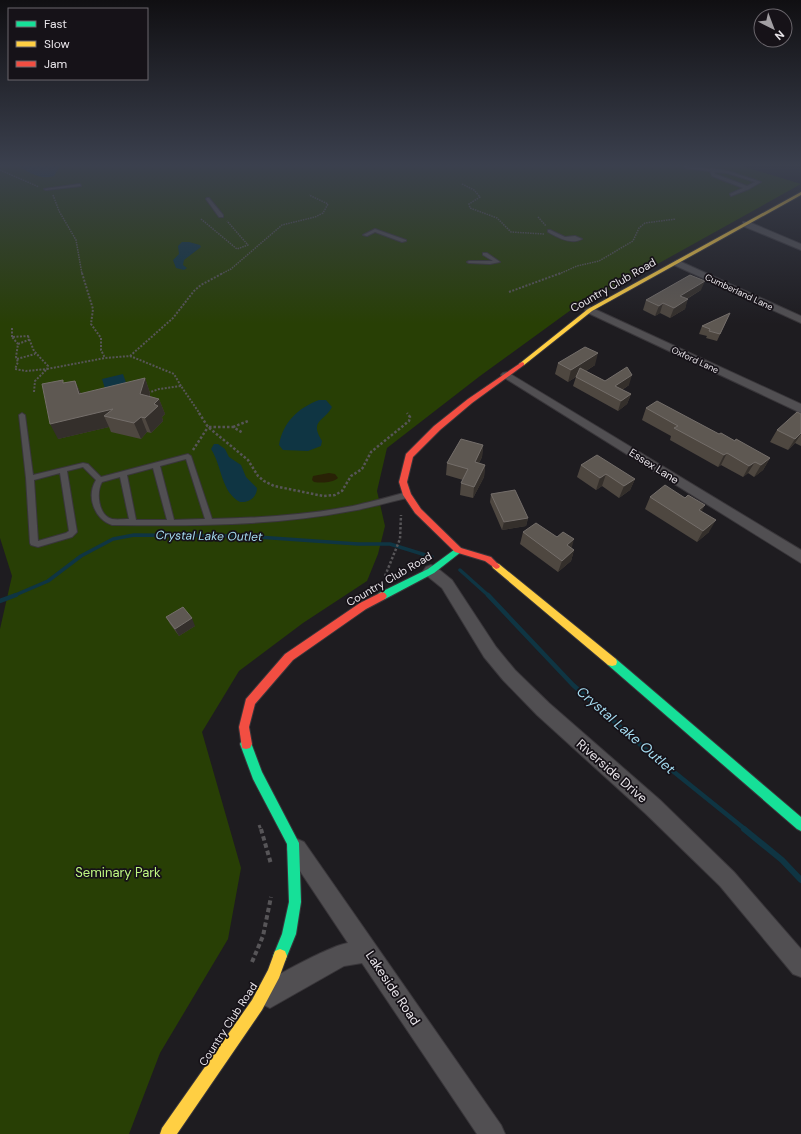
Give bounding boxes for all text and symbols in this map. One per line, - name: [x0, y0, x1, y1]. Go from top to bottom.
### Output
- legend: [8, 8, 148, 80]
- north arrow: [753, 8, 793, 48]
- text: Fast: [44, 16, 67, 32]
- text: N: [772, 28, 787, 43]
- text: Slow: [44, 36, 70, 52]
- text: Jam: [44, 56, 67, 72]
- street label: Country Club Road: [568, 255, 658, 315]
- street label: Cumberland Lane: [703, 271, 775, 313]
- street label: Oxford Lane: [669, 344, 721, 376]
- street label: Essex Lane: [627, 445, 681, 487]
- water label: Crystal Lake Outlet: [155, 527, 263, 545]
- street label: Country Club Road: [344, 549, 434, 609]
- water label: Crystal Lake Outlet: [573, 682, 679, 778]
- street label: Riverside Drive: [573, 735, 651, 807]
- park label: Seminary Park: [75, 864, 161, 881]
- street label: Lakeside Road: [362, 947, 424, 1029]
- street label: Country Club Road: [196, 980, 260, 1068]

